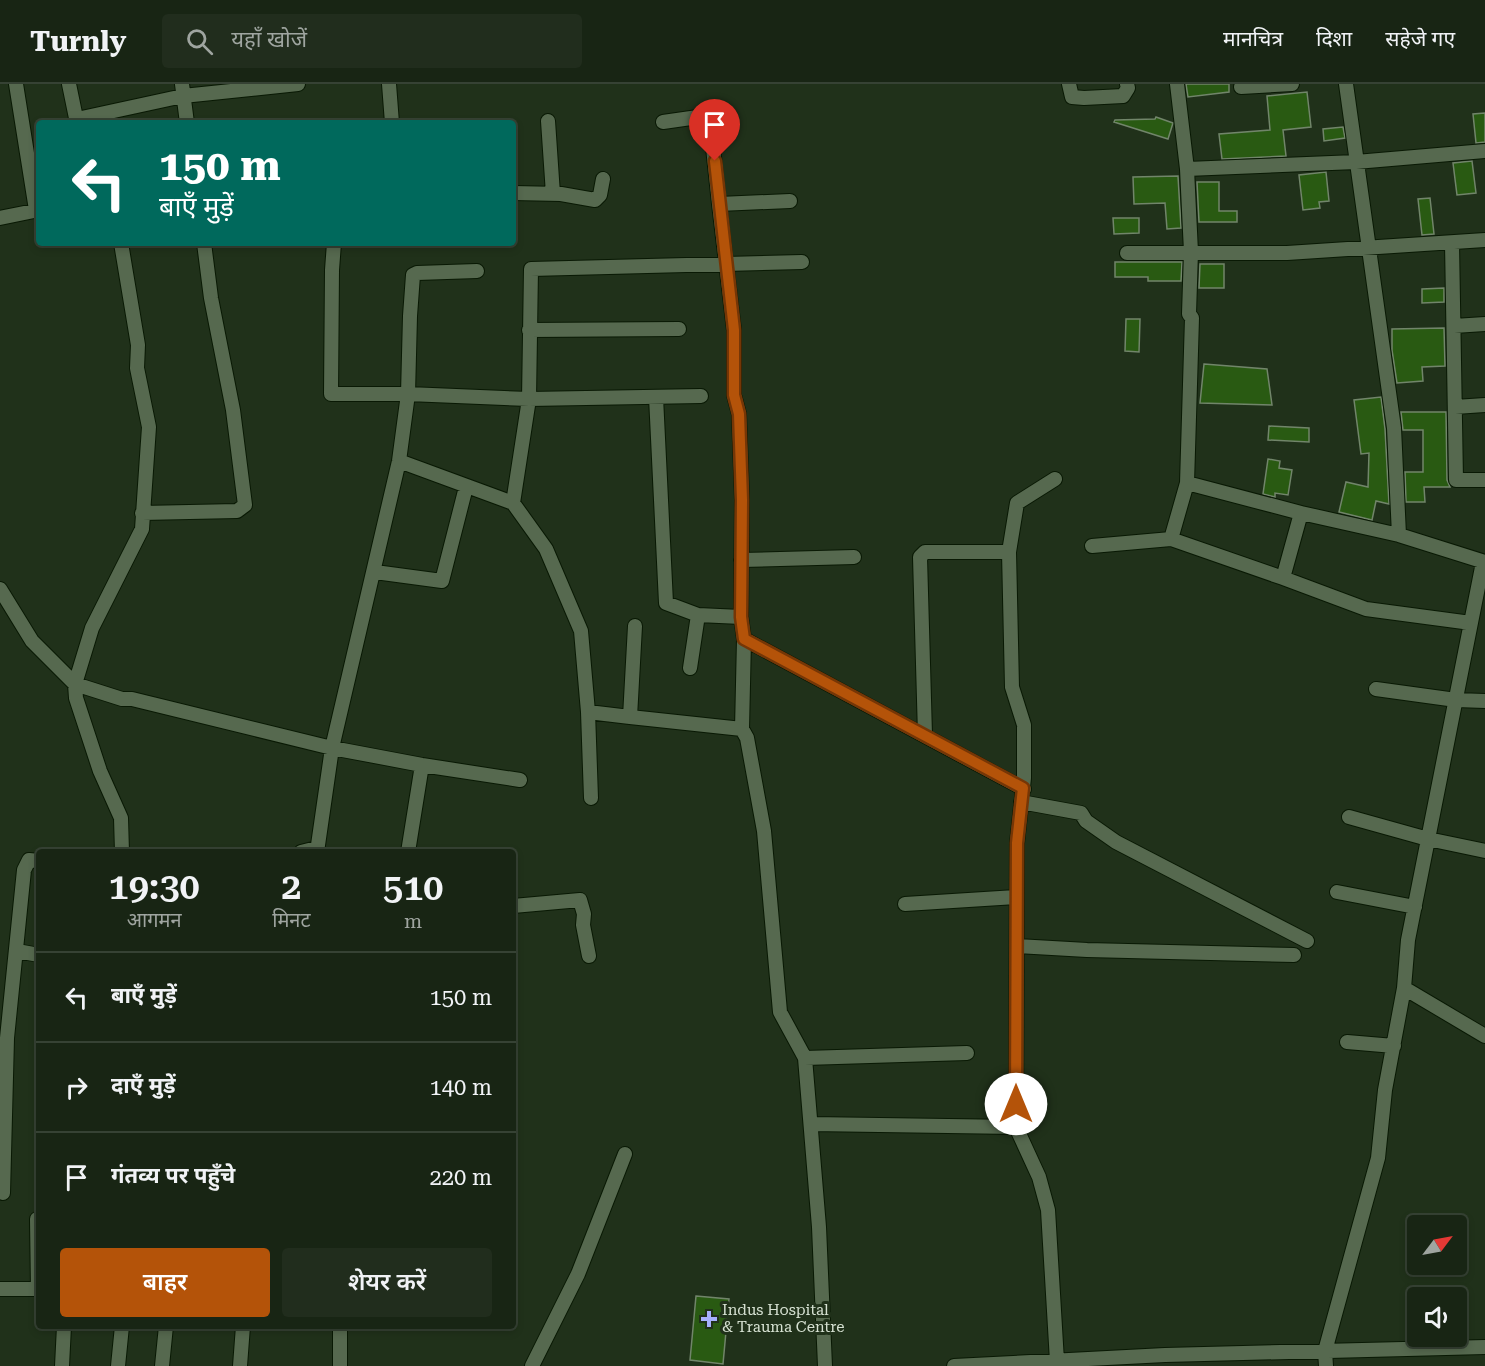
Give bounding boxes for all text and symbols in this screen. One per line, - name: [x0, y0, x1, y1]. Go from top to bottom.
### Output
- search box: [162, 14, 582, 68]
- text: Turnly: [30, 25, 126, 58]
- icon: search: [183, 25, 216, 58]
- text: यहाँ खोजें: [231, 27, 307, 52]
- text: मानचित्र: [1223, 27, 1283, 51]
- text: दिशा: [1316, 27, 1352, 51]
- text: सहेजे गए: [1385, 27, 1455, 51]
- pin: [689, 99, 740, 161]
- icon: arrive: [698, 108, 731, 141]
- text: 150 m: [159, 141, 281, 190]
- icon: left: [60, 144, 138, 222]
- text: बाएँ मुड़ें: [159, 191, 234, 223]
- text: 19:30: [108, 866, 200, 908]
- text: 2: [281, 866, 301, 908]
- text: 510: [383, 867, 443, 909]
- text: आगमन: [127, 908, 181, 932]
- text: मिनट: [272, 908, 311, 932]
- text: m: [404, 909, 422, 933]
- icon: left: [60, 981, 93, 1014]
- text: बाएँ मुड़ें: [111, 983, 177, 1008]
- text: 150 m: [429, 985, 492, 1010]
- icon: right: [60, 1071, 93, 1104]
- position arrow: [984, 1072, 1048, 1136]
- text: दाएँ मुड़ें: [111, 1073, 176, 1098]
- text: 140 m: [429, 1075, 492, 1100]
- icon: arrive: [60, 1161, 93, 1194]
- text: गंतव्य पर पहुँचे: [111, 1163, 235, 1188]
- text: 220 m: [429, 1165, 492, 1190]
- north arrow: [1407, 1215, 1467, 1275]
- map controls: [1407, 1215, 1467, 1347]
- button: बाहर: [60, 1248, 270, 1317]
- button: शेयर करें: [282, 1248, 492, 1317]
- button: sound: [1407, 1287, 1467, 1347]
- place label: Indus Hospital & Trauma Centre: [722, 1301, 844, 1336]
- marker: Indus Hospital & Trauma Centre: [700, 1310, 718, 1328]

